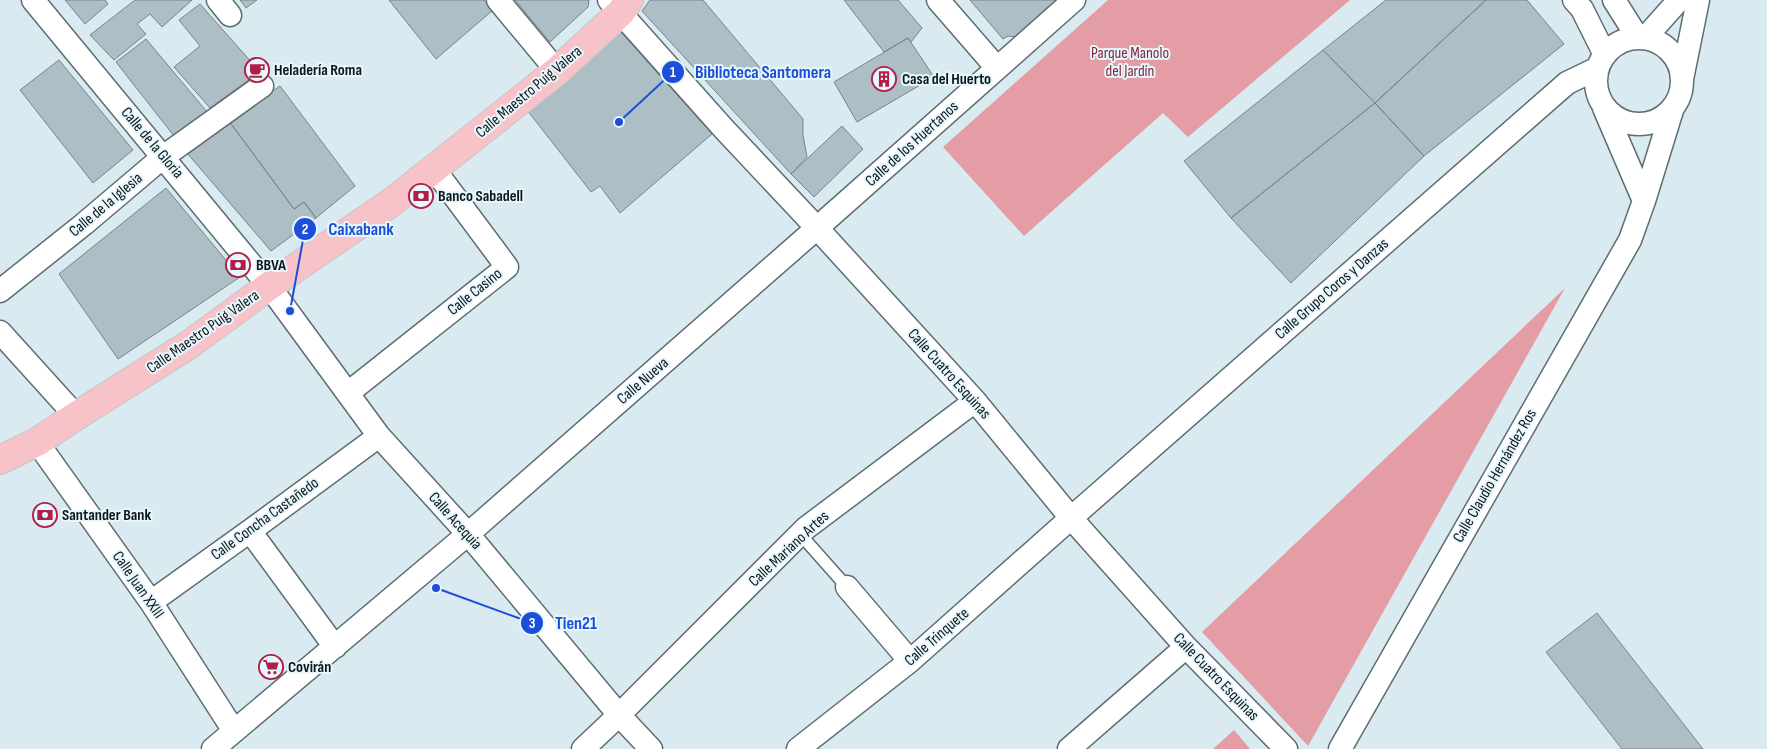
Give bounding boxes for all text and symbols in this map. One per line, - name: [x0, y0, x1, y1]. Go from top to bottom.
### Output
- street label: Calle Maestro Puig Valera: [472, 42, 586, 142]
- park label: Parque Manolo del Jardín: [1091, 44, 1169, 81]
- callout: Biblioteca Santomera: [660, 56, 841, 89]
- cafe icon: Heladería Roma: [244, 57, 270, 83]
- place label: Heladería Roma: [274, 61, 362, 80]
- text: Biblioteca Santomera: [695, 62, 831, 83]
- text: 1: [670, 63, 676, 82]
- building icon: Casa del Huerto: [871, 66, 897, 92]
- place label: Casa del Huerto: [902, 70, 991, 89]
- street label: Calle de los Huertanos: [862, 97, 963, 191]
- street label: Calle de la Gloria: [117, 103, 187, 183]
- street label: Calle de la Iglesia: [65, 169, 147, 241]
- bank icon: Banco Sabadell: [408, 183, 434, 209]
- place label: Banco Sabadell: [438, 187, 523, 206]
- callout: Caixabank: [293, 212, 403, 245]
- text: Caixabank: [328, 219, 394, 240]
- text: 2: [302, 220, 308, 239]
- street label: Calle Grupo Coros y Danzas: [1271, 234, 1393, 344]
- bank icon: BBVA: [225, 252, 251, 278]
- place label: BBVA: [256, 256, 286, 275]
- street label: Calle Casino: [444, 264, 506, 320]
- street label: Calle Maestro Puig Valera: [143, 286, 263, 378]
- street label: Calle Cuatro Esquinas: [903, 325, 995, 423]
- street label: Calle Nueva: [613, 354, 673, 408]
- street label: Calle Claudio Hernández Ros: [1449, 406, 1541, 546]
- street label: Calle Concha Castañedo: [207, 474, 323, 564]
- street label: Calle Acequia: [424, 488, 486, 554]
- bank icon: Santander Bank: [32, 502, 58, 528]
- place label: Santander Bank: [62, 506, 151, 525]
- street label: Calle Mariano Artes: [745, 507, 833, 591]
- street label: Calle Juan XXIII: [108, 548, 168, 622]
- street label: Calle Trinquete: [901, 604, 973, 670]
- callout: Tien21: [520, 607, 607, 640]
- text: Tien21: [555, 613, 597, 634]
- text: 3: [529, 614, 536, 633]
- street label: Calle Cuatro Esquinas: [1169, 629, 1263, 725]
- supermarket icon: Covirán: [258, 654, 284, 680]
- place label: Covirán: [288, 658, 331, 677]

